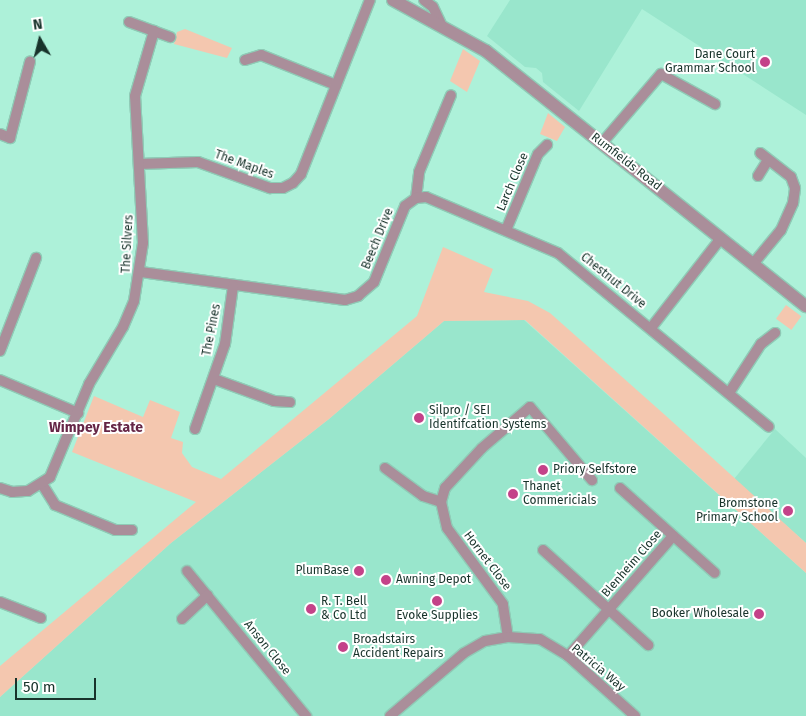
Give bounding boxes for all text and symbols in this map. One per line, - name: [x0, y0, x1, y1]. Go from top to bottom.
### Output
- north arrow: [15, 15, 65, 65]
- text: N: [32, 16, 44, 34]
- place label: Dane Court Grammar School: [665, 48, 755, 76]
- marker: Dane Court Grammar School: [759, 56, 771, 68]
- street label: Rumfields Road: [588, 130, 664, 194]
- street label: The Maples: [213, 148, 275, 182]
- street label: Larch Close: [494, 151, 532, 213]
- street label: Beech Drive: [359, 206, 397, 272]
- street label: The Silvers: [119, 214, 137, 274]
- street label: Chestnut Drive: [577, 250, 649, 312]
- street label: The Pines: [200, 303, 224, 357]
- place label: Silpro / SEI Identifcation Systems: [429, 404, 546, 432]
- marker: Silpro / SEI Identifcation Systems: [413, 412, 425, 424]
- district label: Wimpey Estate: [49, 420, 143, 436]
- place label: Priory Selfstore: [553, 463, 637, 477]
- marker: Priory Selfstore: [537, 464, 549, 476]
- place label: Thanet Commericials: [523, 480, 596, 508]
- marker: Thanet Commericials: [507, 488, 519, 500]
- place label: Bromstone Primary School: [696, 497, 778, 525]
- marker: Bromstone Primary School: [782, 505, 794, 517]
- street label: Blenheim Close: [599, 528, 665, 600]
- street label: Hornet Close: [460, 529, 514, 593]
- place label: PlumBase: [296, 564, 349, 578]
- marker: PlumBase: [353, 565, 365, 577]
- place label: Awning Depot: [396, 573, 471, 587]
- marker: Awning Depot: [380, 574, 392, 586]
- place label: R. T. Bell & Co Ltd: [321, 595, 367, 623]
- marker: Evoke Supplies: [431, 595, 443, 607]
- marker: R. T. Bell & Co Ltd: [305, 603, 317, 615]
- place label: Booker Wholesale: [651, 607, 749, 621]
- marker: Booker Wholesale: [753, 608, 765, 620]
- place label: Evoke Supplies: [396, 609, 478, 623]
- street label: Anson Close: [241, 618, 293, 678]
- place label: Broadstairs Accident Repairs: [353, 633, 443, 661]
- marker: Broadstairs Accident Repairs: [337, 641, 349, 653]
- street label: Patricia Way: [568, 641, 628, 695]
- scale bar: [18, 668, 99, 700]
- text: 50 m: [23, 678, 56, 696]

